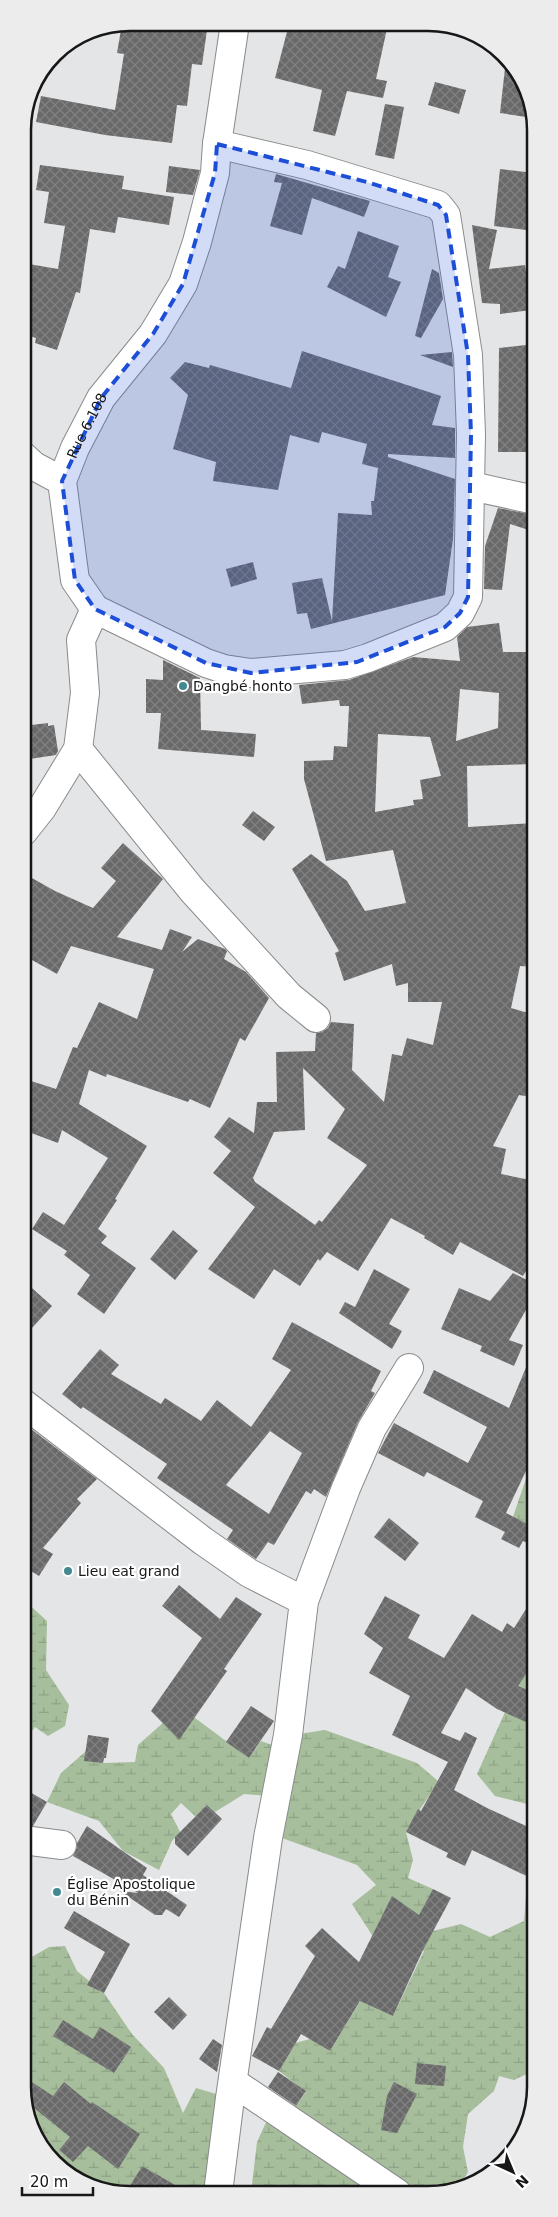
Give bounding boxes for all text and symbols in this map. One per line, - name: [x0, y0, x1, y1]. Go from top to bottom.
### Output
- street label: Rue 6.108: [64, 390, 110, 461]
- place label: Dangbé honto: [193, 678, 292, 694]
- marker: Dangbé honto: [177, 680, 189, 692]
- place label: Lieu eat grand: [78, 1563, 180, 1579]
- marker: Lieu eat grand: [62, 1565, 74, 1577]
- place label: Église Apostolique du Bénin: [67, 1876, 195, 1908]
- marker: Église Apostolique du Bénin: [51, 1886, 63, 1898]
- north arrow: [488, 2147, 538, 2197]
- scale bar: [22, 2164, 94, 2196]
- text: N: [512, 2172, 532, 2191]
- text: 20 m: [30, 2173, 68, 2191]

